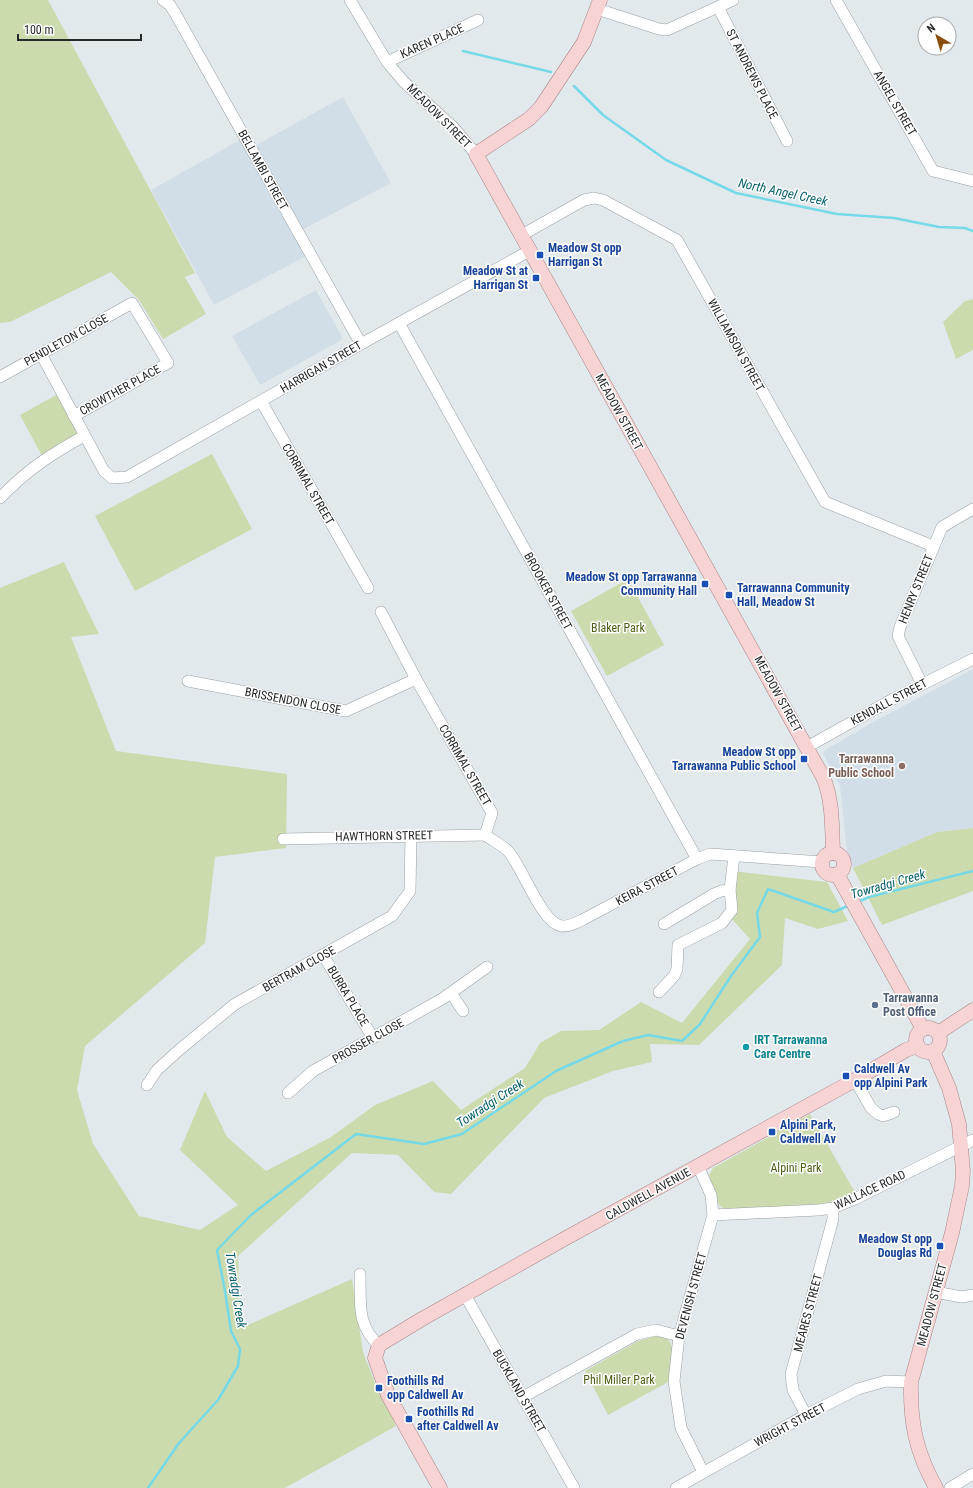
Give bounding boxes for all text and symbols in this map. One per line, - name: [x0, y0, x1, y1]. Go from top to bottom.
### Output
- scale bar: [18, 16, 141, 42]
- north arrow: [917, 16, 957, 56]
- street label: KAREN PLACE: [398, 21, 466, 61]
- text: N: [924, 21, 938, 36]
- text: 100 m: [24, 23, 54, 37]
- street label: ST ANDREWS PLACE: [723, 27, 781, 121]
- street label: ANGEL STREET: [871, 68, 919, 138]
- street label: MEADOW STREET: [404, 81, 474, 151]
- street label: BELLAMBI STREET: [235, 127, 291, 213]
- water label: North Angel Creek: [737, 175, 829, 209]
- place label: Meadow St opp Harrigan St: [548, 241, 622, 269]
- marker: Meadow St opp Harrigan St: [535, 250, 545, 260]
- place label: Meadow St at Harrigan St: [463, 264, 528, 292]
- marker: Meadow St at Harrigan St: [531, 273, 541, 283]
- street label: WILLIAMSON STREET: [705, 296, 767, 394]
- street label: PENDLETON CLOSE: [22, 311, 110, 369]
- street label: HARRIGAN STREET: [278, 338, 364, 396]
- street label: CROWTHER PLACE: [77, 362, 163, 418]
- street label: MEADOW STREET: [592, 371, 646, 453]
- street label: CORRIMAL STREET: [279, 441, 337, 527]
- street label: BROOKER STREET: [521, 550, 575, 632]
- street label: HENRY STREET: [896, 552, 936, 626]
- place label: Meadow St opp Tarrawanna Community Hall: [566, 570, 697, 598]
- marker: Meadow St opp Tarrawanna Community Hall: [700, 579, 710, 589]
- place label: Tarrawanna Community Hall, Meadow St: [737, 581, 850, 609]
- marker: Tarrawanna Community Hall, Meadow St: [724, 590, 734, 600]
- park label: Blaker Park: [591, 621, 645, 635]
- street label: MEADOW STREET: [751, 653, 805, 735]
- street label: KENDALL STREET: [848, 676, 930, 728]
- street label: BRISSENDON CLOSE: [244, 685, 342, 717]
- street label: CORRIMAL STREET: [436, 722, 494, 808]
- place label: Meadow St opp Tarrawanna Public School: [672, 745, 796, 773]
- place label: Tarrawanna Public School: [828, 752, 894, 780]
- marker: Meadow St opp Tarrawanna Public School: [799, 754, 809, 764]
- marker: Tarrawanna Public School: [897, 761, 907, 771]
- street label: HAWTHORN STREET: [335, 828, 433, 844]
- street label: KEIRA STREET: [613, 864, 681, 908]
- water label: Towradgi Creek: [849, 866, 927, 902]
- street label: BERTRAM CLOSE: [260, 943, 338, 995]
- street label: BURRA PLACE: [325, 963, 371, 1029]
- place label: Tarrawanna Post Office: [883, 991, 939, 1019]
- marker: Tarrawanna Post Office: [870, 1000, 880, 1010]
- street label: PROSSER CLOSE: [330, 1016, 406, 1066]
- place label: IRT Tarrawanna Care Centre: [754, 1033, 828, 1061]
- marker: IRT Tarrawanna Care Centre: [741, 1042, 751, 1052]
- place label: Caldwell Av opp Alpini Park: [854, 1062, 928, 1090]
- marker: Caldwell Av opp Alpini Park: [841, 1071, 851, 1081]
- water label: Towradgi Creek: [454, 1076, 527, 1130]
- place label: Alpini Park, Caldwell Av: [780, 1118, 836, 1146]
- marker: Alpini Park, Caldwell Av: [767, 1127, 777, 1137]
- park label: Alpini Park: [770, 1161, 822, 1175]
- street label: CALDWELL AVENUE: [603, 1165, 693, 1223]
- street label: WALLACE ROAD: [832, 1167, 908, 1213]
- place label: Meadow St opp Douglas Rd: [858, 1232, 932, 1260]
- marker: Meadow St opp Douglas Rd: [935, 1241, 945, 1251]
- water label: Towradgi Creek: [223, 1251, 249, 1329]
- street label: DEVENISH STREET: [673, 1251, 709, 1341]
- street label: MEADOW STREET: [914, 1262, 950, 1348]
- street label: MEARES STREET: [791, 1272, 825, 1354]
- street label: BUCKLAND STREET: [490, 1347, 548, 1435]
- park label: Phil Miller Park: [583, 1373, 655, 1387]
- place label: Foothills Rd opp Caldwell Av: [387, 1374, 464, 1402]
- marker: Foothills Rd opp Caldwell Av: [374, 1383, 384, 1393]
- street label: WRIGHT STREET: [752, 1400, 828, 1450]
- place label: Foothills Rd after Caldwell Av: [417, 1405, 499, 1433]
- marker: Foothills Rd after Caldwell Av: [404, 1414, 414, 1424]

